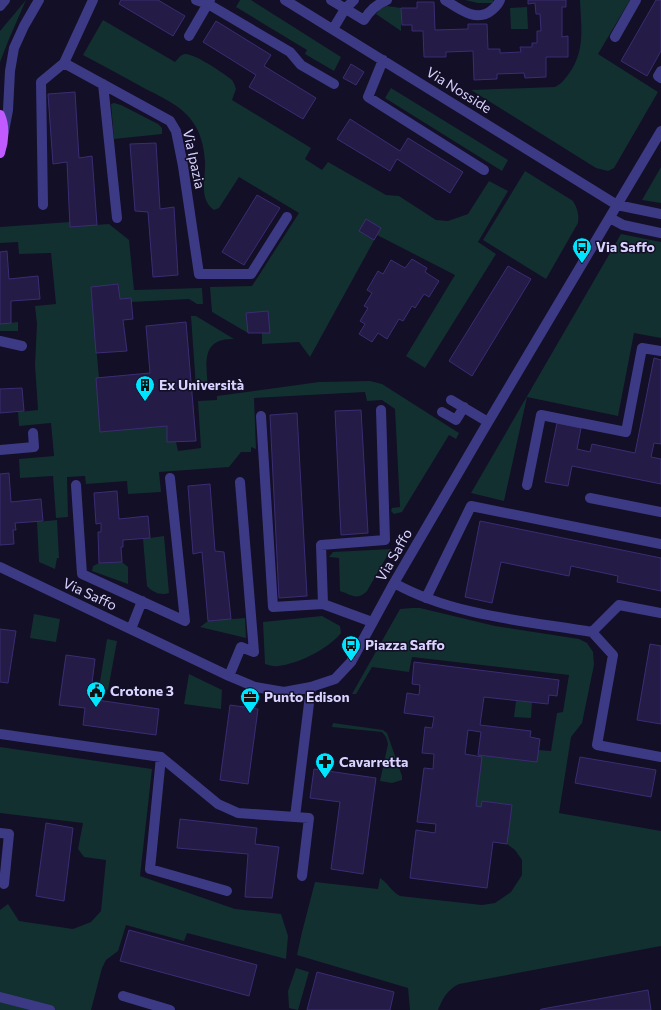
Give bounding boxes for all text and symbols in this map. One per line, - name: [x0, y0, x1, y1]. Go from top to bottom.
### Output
- street label: Via Nosside: [423, 63, 495, 116]
- street label: Via Ipazia: [180, 127, 209, 190]
- bus stop icon: Via Saffo: [571, 236, 593, 264]
- place label: Via Saffo: [596, 238, 655, 255]
- building icon: Ex Università: [134, 374, 156, 402]
- place label: Ex Università: [159, 376, 244, 393]
- street label: Via Saffo: [372, 526, 415, 584]
- street label: Via Saffo: [61, 574, 120, 613]
- bus stop icon: Piazza Saffo: [340, 634, 362, 662]
- place label: Piazza Saffo: [365, 636, 445, 653]
- public building icon: Crotone 3: [85, 680, 107, 708]
- place label: Crotone 3: [110, 682, 174, 699]
- office icon: Punto Edison: [239, 686, 261, 714]
- place label: Punto Edison: [264, 688, 350, 705]
- pharmacy icon: Cavarretta: [314, 751, 336, 779]
- place label: Cavarretta: [339, 753, 409, 770]

